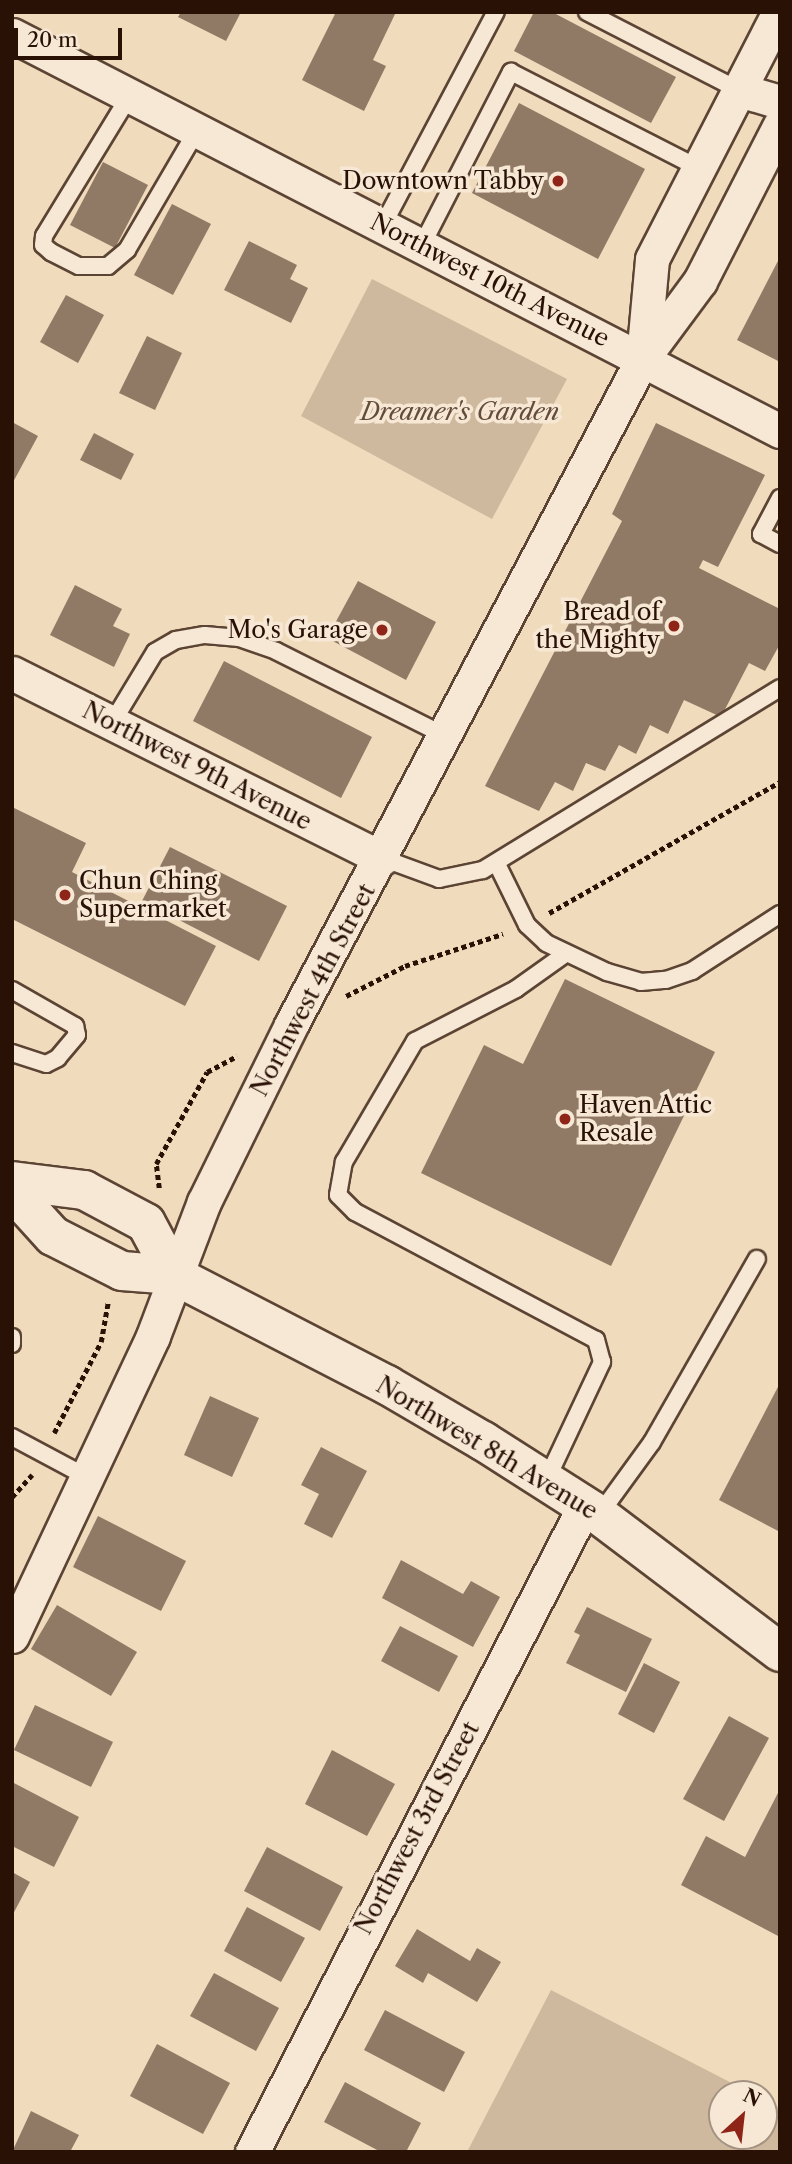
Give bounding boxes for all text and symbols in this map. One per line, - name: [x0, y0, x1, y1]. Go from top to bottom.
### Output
- scale bar: [18, 14, 126, 58]
- text: 20 m: [27, 27, 78, 52]
- place label: Downtown Tabby: [342, 167, 544, 195]
- marker: Downtown Tabby: [550, 173, 566, 189]
- street label: Northwest 10th Avenue: [365, 207, 615, 353]
- park label: Dreamer's Garden: [361, 398, 559, 426]
- place label: Bread of the Mighty: [536, 598, 660, 654]
- place label: Mo's Garage: [228, 616, 368, 644]
- marker: Bread of the Mighty: [666, 618, 682, 634]
- marker: Mo's Garage: [374, 622, 390, 638]
- street label: Northwest 9th Avenue: [77, 696, 317, 836]
- place label: Chun Ching Supermarket: [79, 867, 226, 923]
- street label: Northwest 4th Street: [245, 879, 381, 1101]
- marker: Chun Ching Supermarket: [57, 887, 73, 903]
- place label: Haven Attic Resale: [579, 1091, 713, 1147]
- marker: Haven Attic Resale: [557, 1111, 573, 1127]
- street label: Northwest 8th Avenue: [371, 1370, 603, 1526]
- street label: Northwest 3rd Street: [349, 1717, 485, 1939]
- north arrow: [708, 2080, 778, 2150]
- text: N: [739, 2084, 764, 2112]

